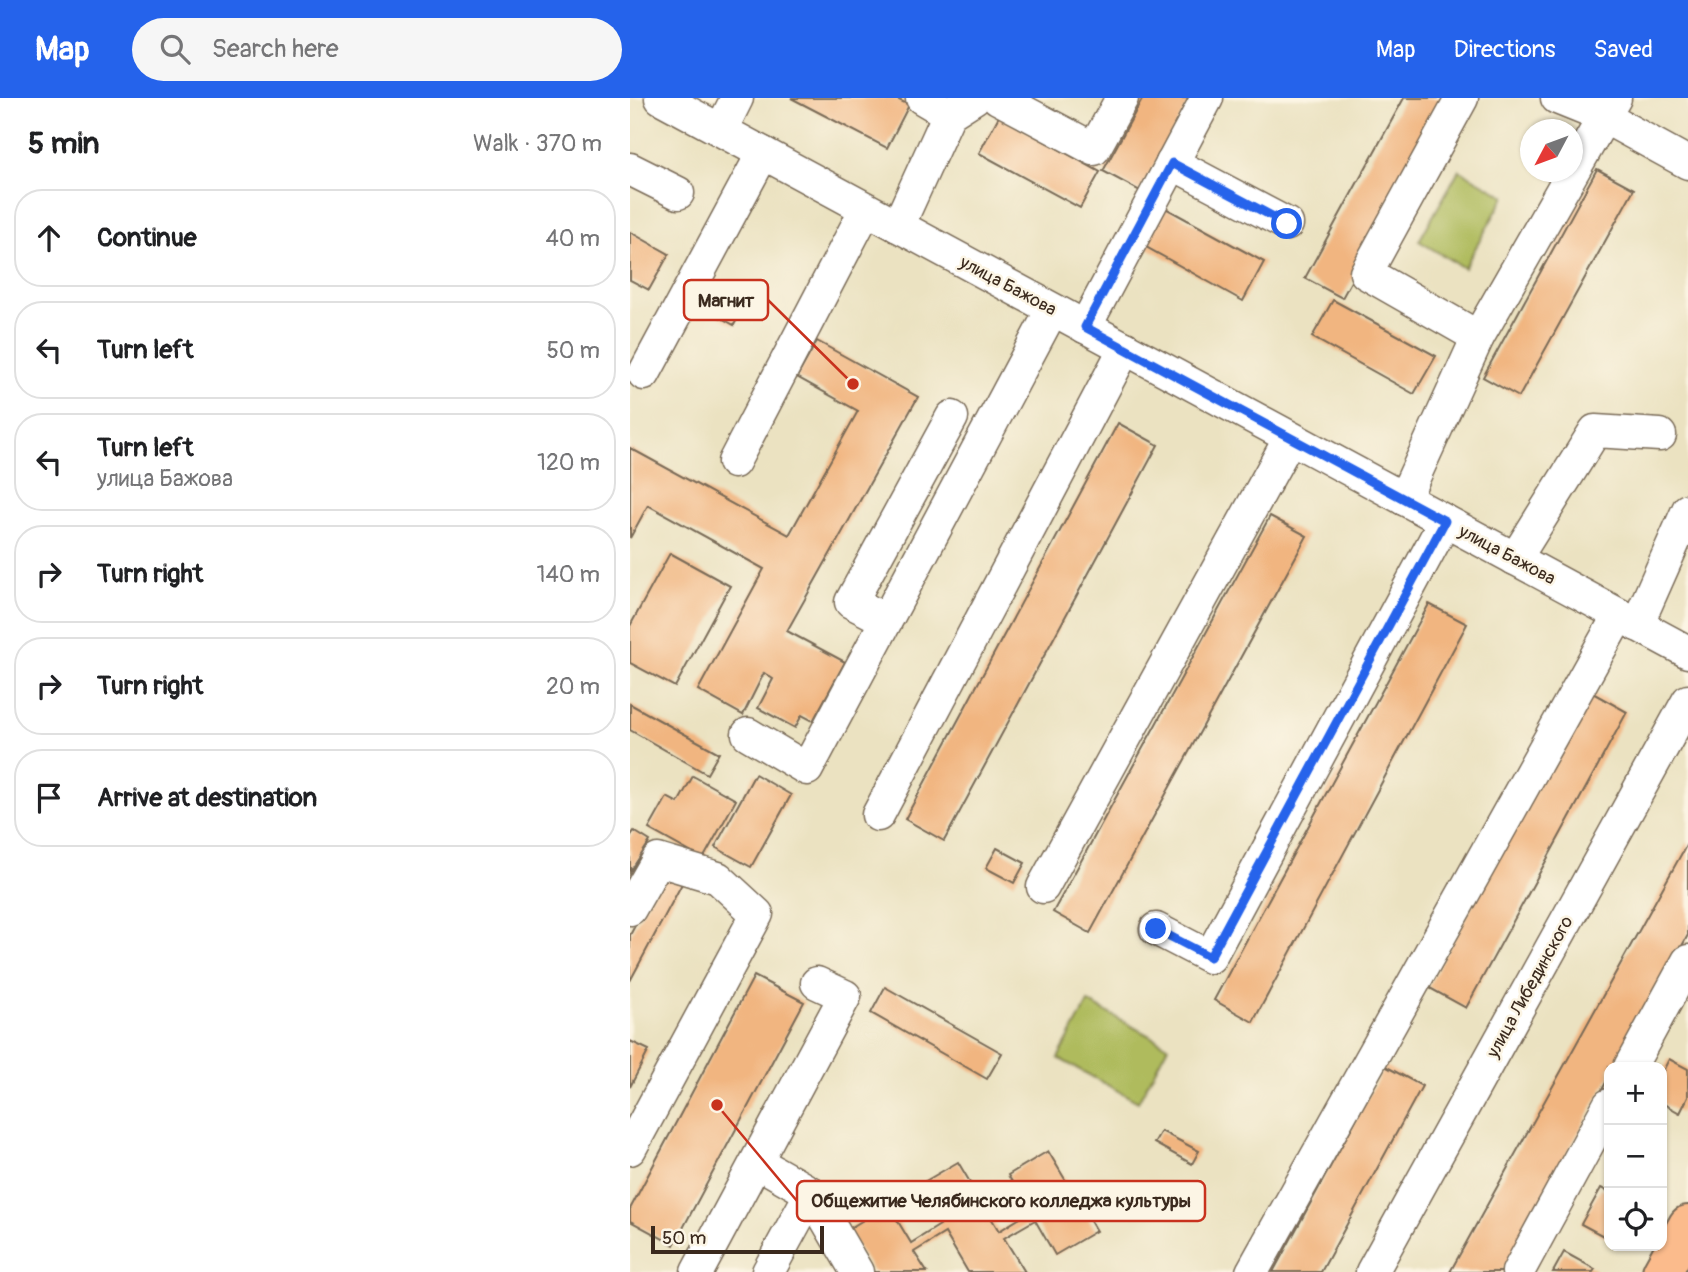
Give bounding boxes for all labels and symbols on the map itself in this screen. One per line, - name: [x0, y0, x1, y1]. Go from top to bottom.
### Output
- north arrow: [1520, 119, 1583, 182]
- route start: [1271, 208, 1302, 239]
- street label: улица Бажова: [955, 250, 1060, 321]
- callout: Магнит: [684, 280, 768, 320]
- text: Магнит: [698, 289, 755, 313]
- street label: улица Бажова: [1454, 519, 1559, 590]
- street label: улица Либединского: [1481, 912, 1579, 1063]
- route end: [1140, 913, 1171, 944]
- callout: Общежитие Челябинского колледжа культуры: [797, 1181, 1205, 1221]
- text: Общежитие Челябинского колледжа культуры: [811, 1189, 1191, 1213]
- scale bar: [651, 1223, 824, 1255]

